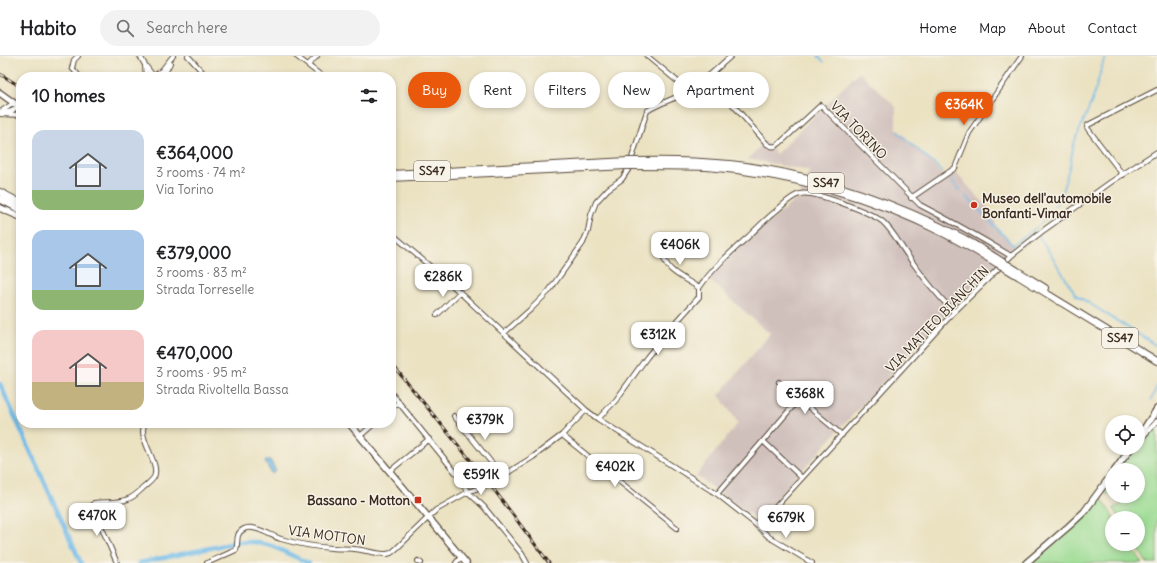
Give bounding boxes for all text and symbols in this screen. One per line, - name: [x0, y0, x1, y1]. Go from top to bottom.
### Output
- search box: [100, 10, 380, 46]
- text: Habito: [20, 16, 76, 40]
- icon: search: [114, 17, 136, 39]
- text: Search here: [146, 18, 228, 37]
- text: Home: [919, 19, 957, 37]
- text: Map: [979, 19, 1006, 37]
- text: About: [1028, 19, 1066, 37]
- text: Contact: [1088, 19, 1137, 37]
- chip: Buy: [408, 72, 461, 108]
- chip: Rent: [469, 72, 526, 108]
- chip: Filters: [534, 72, 600, 108]
- chip: New: [608, 72, 665, 108]
- chip: Apartment: [673, 72, 769, 108]
- text: 10 homes: [32, 85, 105, 107]
- icon: filters: [358, 85, 380, 107]
- pin: €364K: [936, 92, 992, 126]
- text: €364K: [945, 96, 983, 113]
- street label: VIA TORINO: [827, 98, 891, 163]
- text: €364,000: [156, 142, 233, 164]
- icon: home: [64, 146, 112, 194]
- road number: SS47: [414, 161, 450, 181]
- text: 3 rooms · 74 m²: [156, 164, 246, 181]
- road number: SS47: [808, 173, 844, 193]
- text: Via Torino: [156, 181, 214, 198]
- place label: Museo dell'automobile Bonfanti-Vimar: [982, 190, 1111, 222]
- marker: Museo dell'automobile Bonfanti-Vimar: [969, 200, 979, 210]
- pin: €406K: [652, 232, 708, 266]
- text: €406K: [660, 236, 700, 253]
- text: €379,000: [156, 242, 231, 264]
- icon: home: [64, 246, 112, 294]
- street label: VIA MATTEO BIANCHIN: [882, 263, 993, 376]
- text: 3 rooms · 83 m²: [156, 264, 247, 281]
- pin: €286K: [415, 264, 471, 298]
- text: €286K: [424, 268, 462, 285]
- text: Strada Torreselle: [156, 281, 254, 298]
- pin: €312K: [630, 322, 686, 356]
- text: €312K: [640, 326, 676, 343]
- road number: SS47: [1102, 328, 1138, 348]
- text: €470,000: [156, 342, 233, 364]
- icon: home: [64, 346, 112, 394]
- text: 3 rooms · 95 m²: [156, 364, 247, 381]
- text: Strada Rivoltella Bassa: [156, 381, 289, 398]
- pin: €368K: [777, 381, 833, 415]
- text: €368K: [786, 385, 824, 402]
- pin: €379K: [457, 407, 513, 441]
- text: €379K: [466, 411, 504, 428]
- map controls: [1105, 415, 1145, 551]
- button: locate: [1105, 415, 1145, 455]
- pin: €402K: [587, 454, 643, 488]
- text: €402K: [595, 458, 635, 475]
- pin: €591K: [453, 462, 509, 496]
- button: +: [1105, 463, 1145, 503]
- text: €591K: [463, 466, 499, 483]
- place label: Bassano - Motton: [307, 492, 410, 509]
- marker: Bassano - Motton: [413, 495, 423, 505]
- pin: €470K: [69, 503, 125, 537]
- pin: €679K: [758, 505, 814, 539]
- text: €470K: [78, 507, 116, 524]
- text: €679K: [767, 509, 805, 526]
- button: −: [1105, 511, 1145, 551]
- street label: VIA MOTTON: [287, 522, 367, 549]

